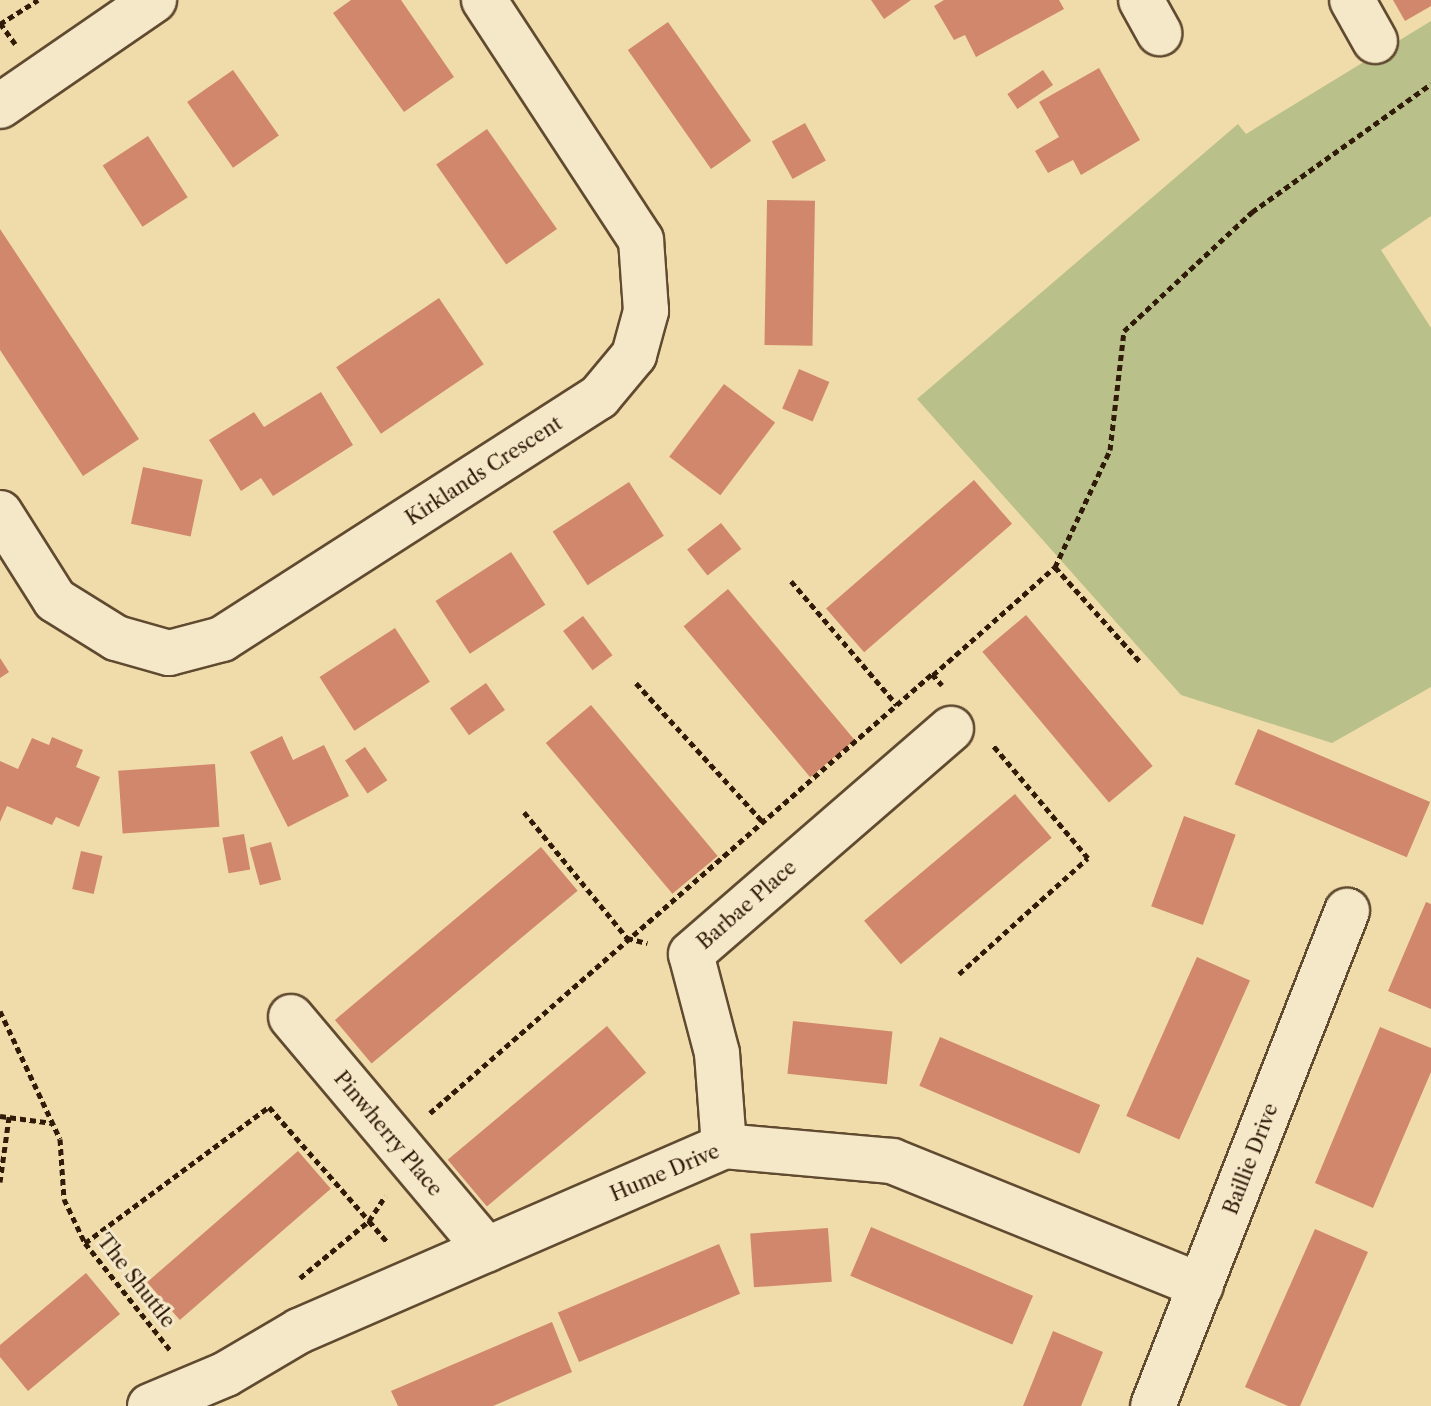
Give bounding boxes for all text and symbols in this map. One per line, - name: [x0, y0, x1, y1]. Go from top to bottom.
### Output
- street label: Kirklands Crescent: [401, 411, 567, 531]
- street label: Barbae Place: [693, 855, 801, 955]
- street label: Pinwherry Place: [329, 1066, 447, 1202]
- street label: Baillie Drive: [1219, 1100, 1283, 1218]
- street label: Hume Drive: [607, 1139, 723, 1207]
- street label: The Shuttle: [92, 1229, 180, 1333]

